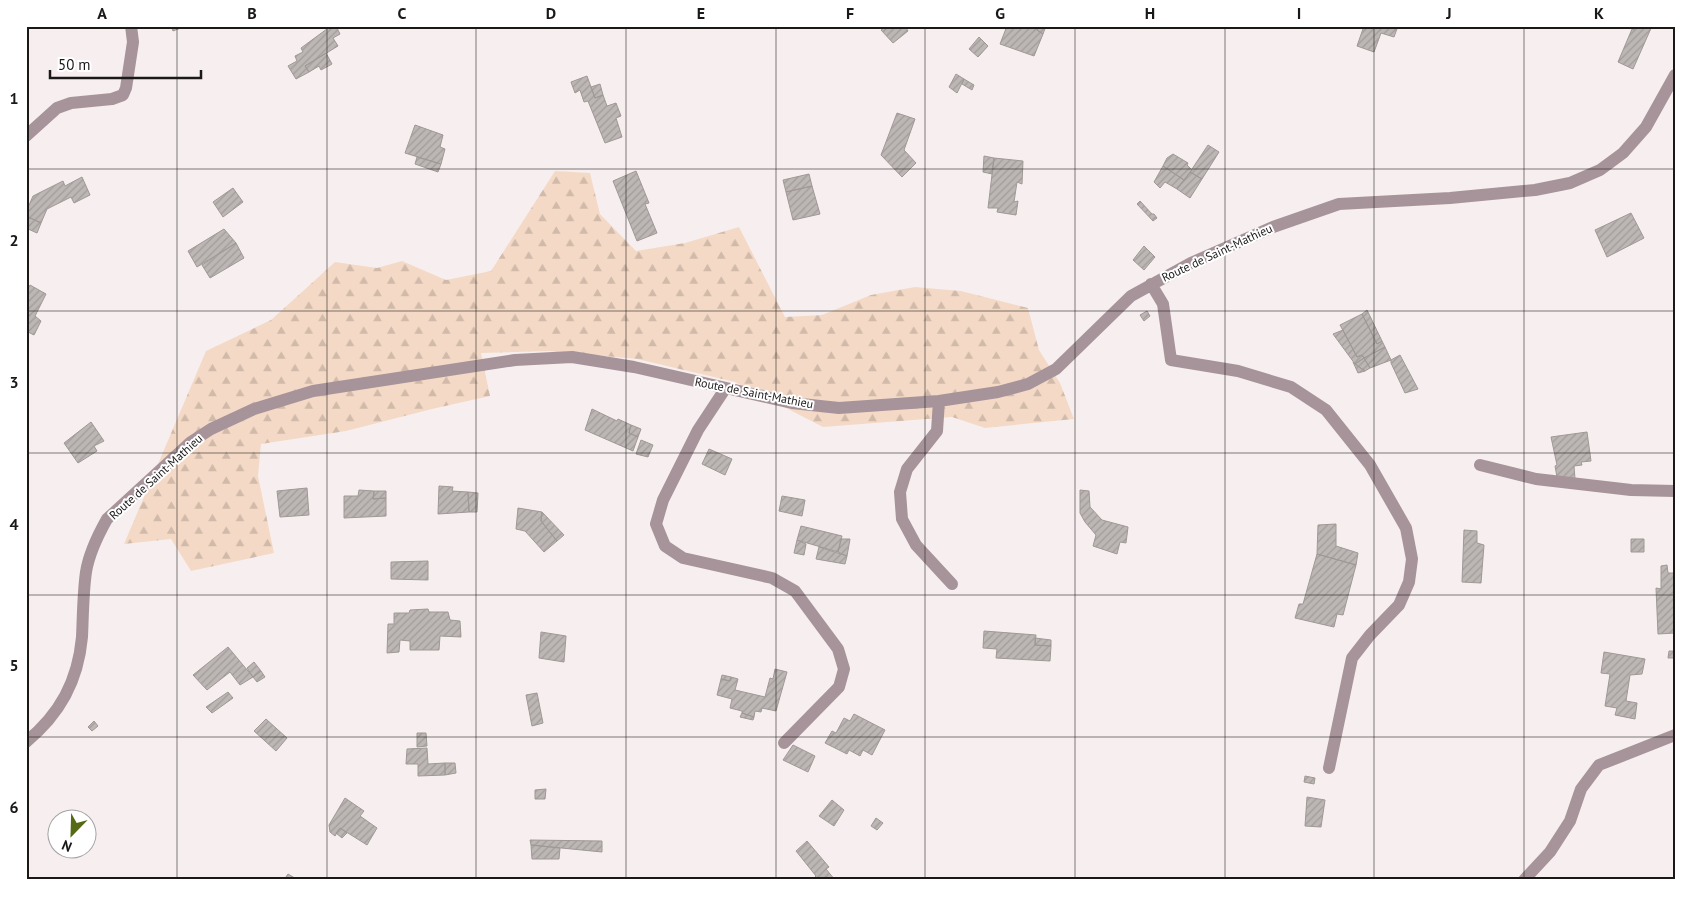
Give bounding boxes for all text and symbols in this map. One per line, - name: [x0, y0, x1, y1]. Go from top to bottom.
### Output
- text: A: [97, 3, 107, 23]
- text: B: [247, 3, 257, 23]
- text: C: [398, 3, 407, 23]
- text: D: [546, 3, 556, 23]
- text: E: [697, 3, 705, 23]
- text: F: [846, 3, 854, 23]
- text: G: [995, 3, 1005, 23]
- text: H: [1145, 3, 1155, 23]
- text: I: [1297, 3, 1301, 23]
- text: J: [1445, 3, 1452, 23]
- text: K: [1594, 3, 1604, 23]
- scale bar: [50, 48, 201, 80]
- text: 50 m: [58, 55, 91, 74]
- text: 1: [9, 88, 19, 108]
- street label: Route de Saint-Mathieu: [1159, 220, 1275, 285]
- text: 2: [9, 230, 19, 250]
- text: 3: [9, 372, 19, 392]
- street label: Route de Saint-Mathieu: [694, 374, 815, 411]
- street label: Route de Saint-Mathieu: [106, 431, 205, 522]
- text: 4: [9, 514, 19, 534]
- text: 5: [9, 655, 19, 675]
- text: 6: [9, 797, 19, 817]
- north arrow: [48, 808, 98, 858]
- text: N: [59, 836, 75, 856]

